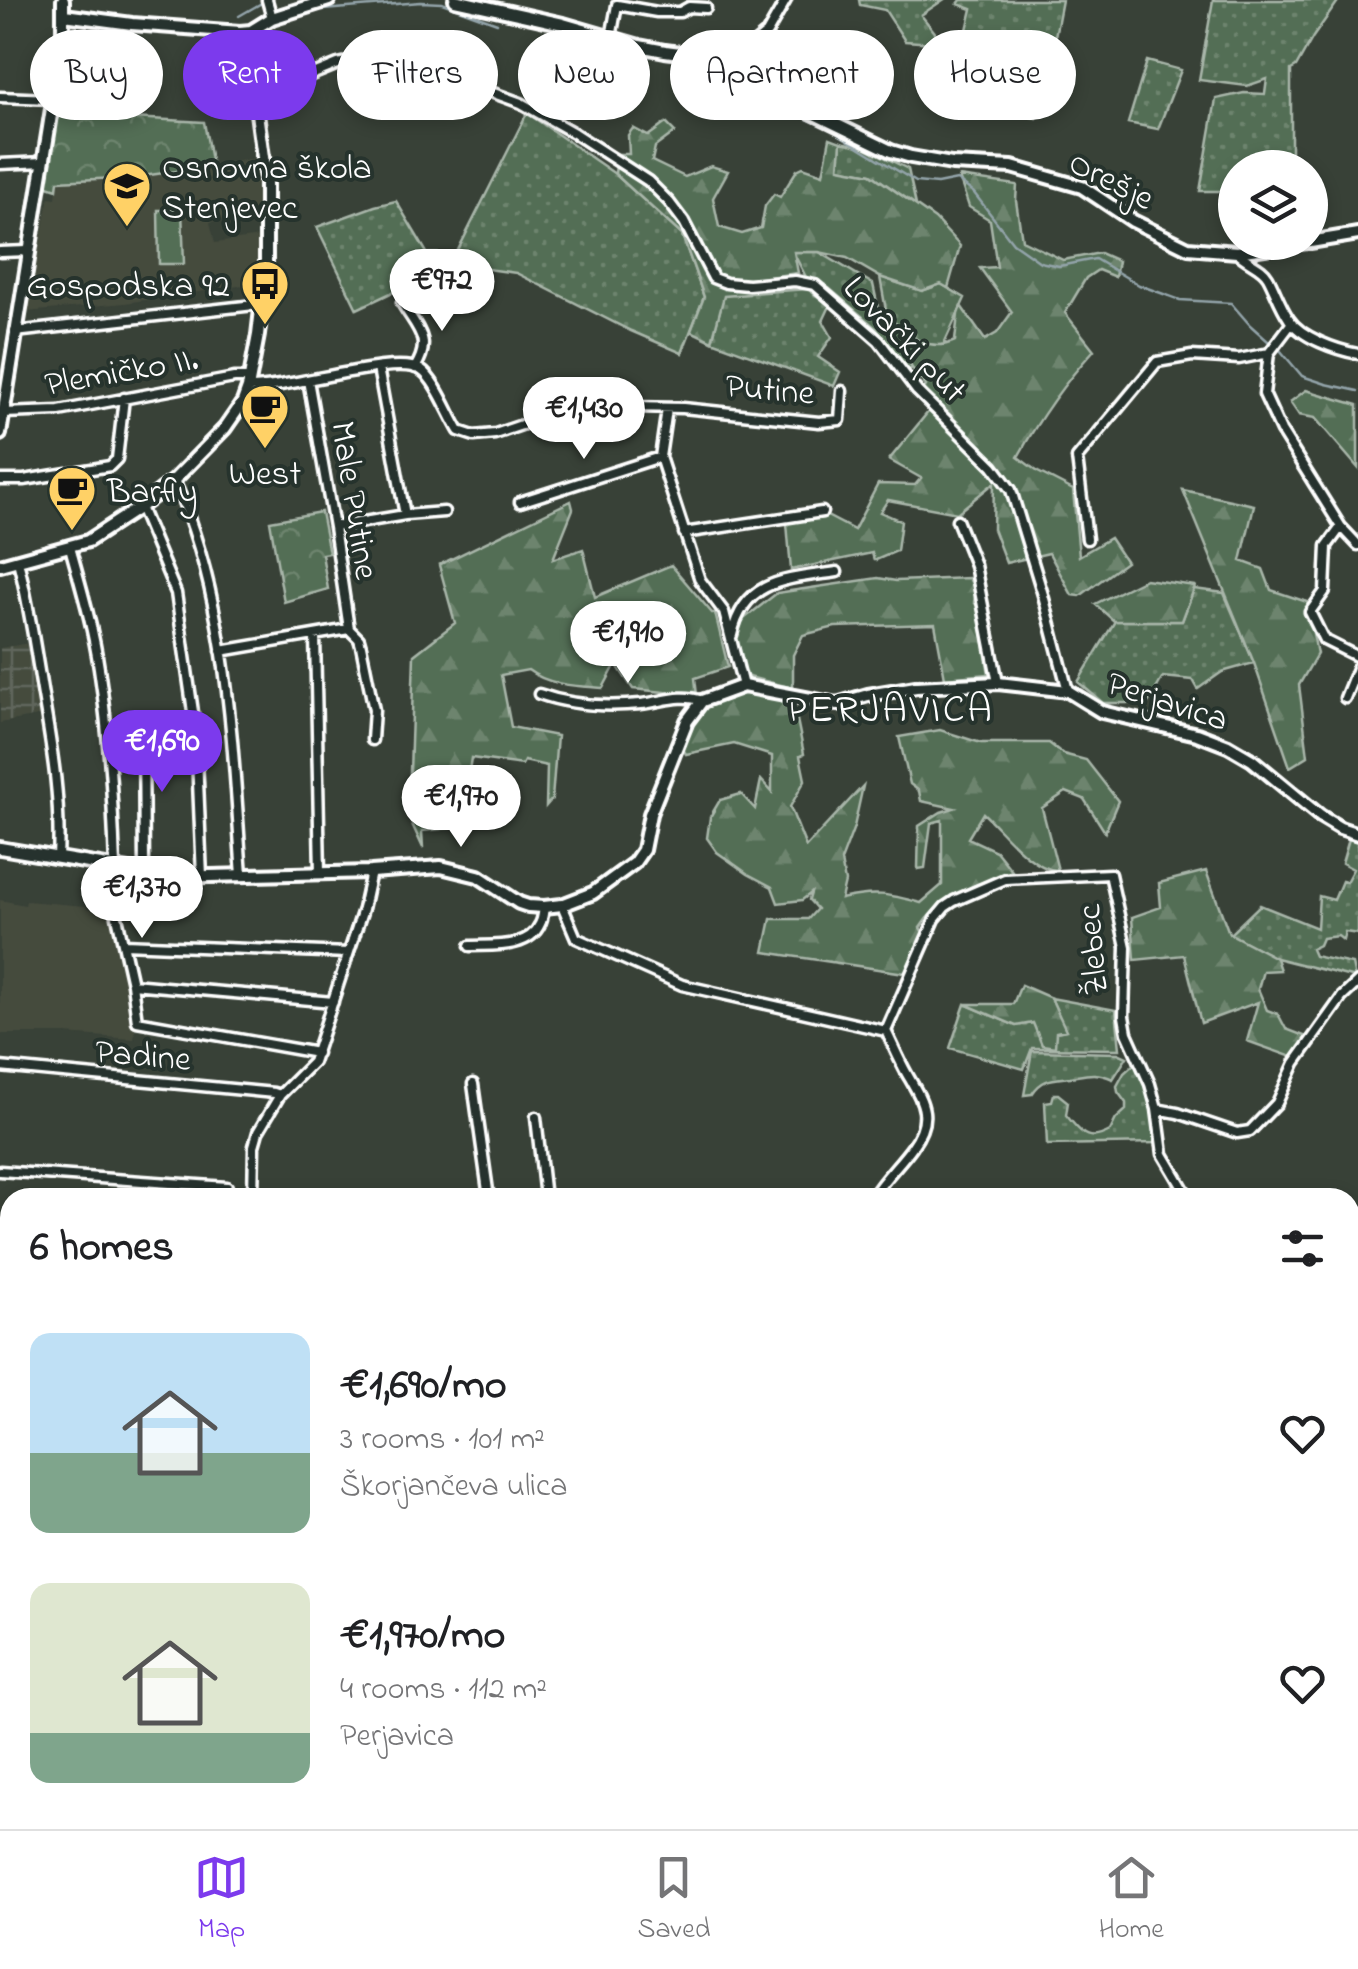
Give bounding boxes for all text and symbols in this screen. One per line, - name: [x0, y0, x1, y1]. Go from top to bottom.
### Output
- chip: Buy: [30, 30, 163, 120]
- chip: Rent: [183, 30, 317, 120]
- chip: Filters: [337, 30, 498, 120]
- chip: New: [518, 30, 650, 120]
- chip: Apartment: [670, 30, 894, 120]
- chip: House: [914, 30, 1076, 120]
- street label: Orešje: [1059, 139, 1162, 225]
- place label: Osnovna škola Stenjevec: [162, 144, 372, 235]
- map controls: [1218, 150, 1328, 260]
- button: layers: [1218, 150, 1328, 260]
- school or university icon: Osnovna škola Stenjevec: [101, 160, 153, 228]
- pin: €972: [383, 249, 501, 334]
- bus stop icon: Gospodska 92: [239, 258, 291, 326]
- text: €972: [411, 258, 473, 305]
- place label: Gospodska 92: [26, 262, 230, 313]
- street label: Lovački put: [829, 265, 978, 416]
- street label: Plemičko II.: [41, 335, 202, 412]
- street label: Putine: [723, 362, 817, 421]
- pin: €1,430: [503, 377, 665, 462]
- cafe icon: West: [239, 382, 291, 450]
- text: €1,430: [545, 386, 623, 433]
- street label: Male Putine: [315, 418, 390, 584]
- place label: West: [229, 450, 301, 501]
- cafe icon: Barfly: [46, 464, 98, 532]
- place label: Barfly: [106, 468, 197, 519]
- pin: €1,910: [547, 601, 709, 686]
- text: €1,910: [592, 610, 664, 657]
- street label: Perjavica: [1100, 660, 1234, 747]
- district label: PERJAVICA: [786, 682, 994, 741]
- pin: €1,690: [81, 710, 243, 795]
- text: €1,690: [124, 719, 200, 766]
- pin: €1,970: [380, 765, 542, 850]
- text: €1,970: [424, 774, 498, 821]
- pin: €1,370: [61, 856, 223, 941]
- text: €1,370: [103, 865, 181, 912]
- street label: Žlebec: [1065, 902, 1124, 997]
- street label: Padine: [93, 1028, 193, 1087]
- text: 6 homes: [30, 1218, 174, 1279]
- icon: filters: [1275, 1221, 1330, 1276]
- text: €1,690/mo: [340, 1356, 507, 1417]
- icon: home: [110, 1373, 230, 1493]
- icon: heart: [1275, 1406, 1330, 1461]
- text: 3 rooms · 101 m²: [340, 1417, 545, 1464]
- text: Škorjančeva ulica: [340, 1464, 568, 1511]
- text: €1,970/mo: [340, 1606, 505, 1667]
- icon: home: [110, 1623, 230, 1743]
- icon: heart: [1275, 1656, 1330, 1711]
- text: 4 rooms · 112 m²: [340, 1667, 547, 1714]
- text: Perjavica: [340, 1714, 454, 1761]
- tab: Map: [194, 1850, 249, 1951]
- tab: Saved: [637, 1850, 710, 1951]
- tab: Home: [1099, 1850, 1164, 1951]

